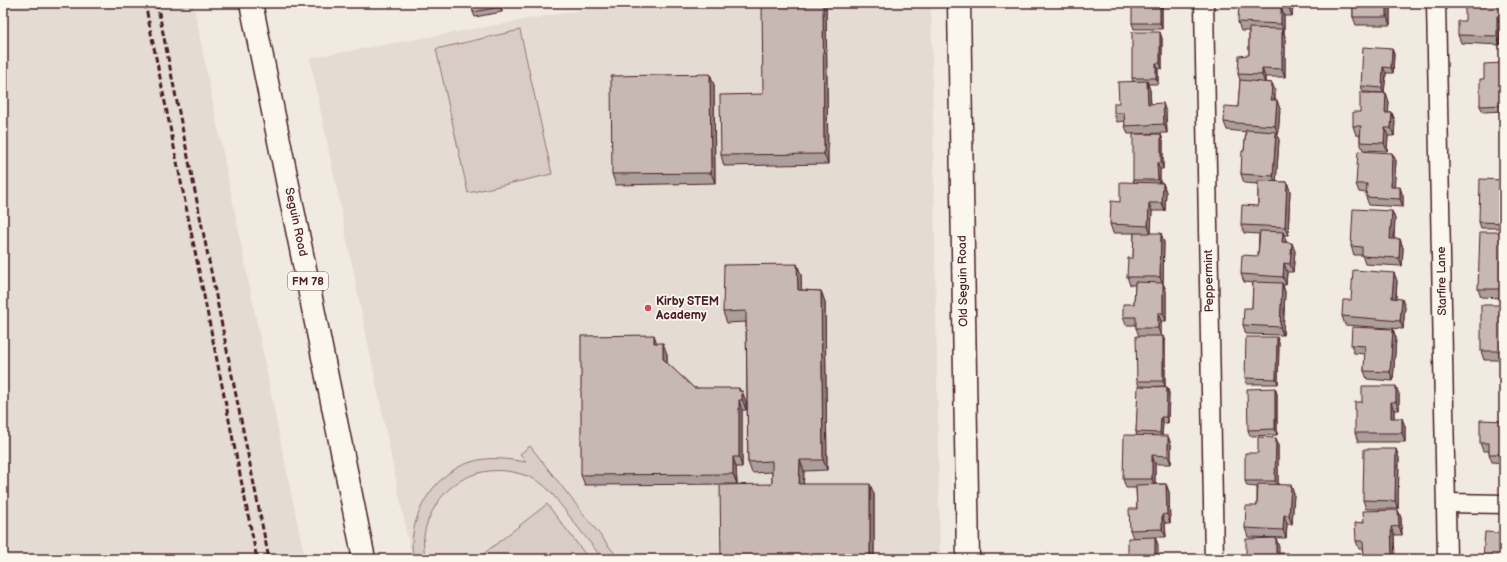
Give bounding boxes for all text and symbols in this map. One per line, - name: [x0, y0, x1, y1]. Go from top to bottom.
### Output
- street label: Seguin Road: [281, 186, 311, 258]
- street label: Old Seguin Road: [955, 235, 971, 327]
- street label: Starfire Lane: [1434, 246, 1450, 316]
- street label: Peppermint: [1201, 249, 1217, 313]
- road number: FM 78: [288, 272, 328, 290]
- place label: Kirby STEM Academy: [655, 294, 719, 323]
- marker: Kirby STEM Academy: [643, 303, 653, 313]

